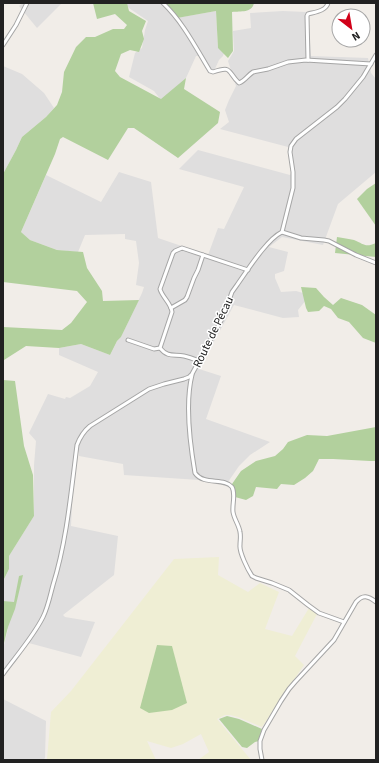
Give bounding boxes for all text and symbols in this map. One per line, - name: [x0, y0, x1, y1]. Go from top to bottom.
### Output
- north arrow: [331, 8, 371, 48]
- text: N: [349, 28, 363, 44]
- street label: Route de Pécau: [189, 294, 238, 371]

